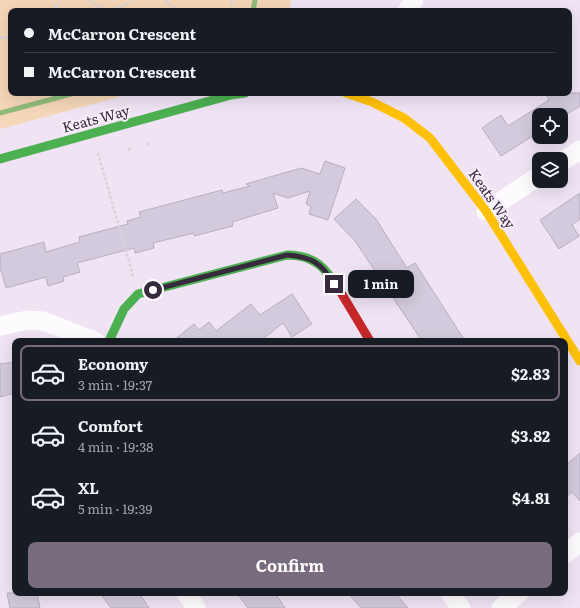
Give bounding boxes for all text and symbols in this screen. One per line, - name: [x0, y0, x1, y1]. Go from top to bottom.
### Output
- text: McCarron Crescent: [48, 22, 196, 45]
- text: McCarron Crescent: [48, 60, 196, 83]
- street label: Keats Way: [60, 99, 133, 137]
- map controls: [532, 108, 568, 188]
- button: locate: [532, 108, 568, 144]
- button: layers: [532, 152, 568, 188]
- street label: Keats Way: [465, 164, 521, 233]
- callout: 1 min: [348, 270, 414, 298]
- text: 1 min: [364, 274, 398, 293]
- route end: [325, 275, 343, 293]
- route start: [144, 281, 162, 299]
- text: Economy: [78, 352, 148, 375]
- icon: car: [30, 355, 66, 391]
- text: $2.83: [511, 362, 550, 385]
- text: 3 min · 19:37: [78, 375, 152, 394]
- text: Comfort: [78, 414, 143, 437]
- icon: car: [30, 417, 66, 453]
- text: $3.82: [511, 424, 550, 447]
- text: 4 min · 19:38: [78, 437, 153, 456]
- text: XL: [78, 476, 99, 499]
- icon: car: [30, 479, 66, 515]
- text: $4.81: [512, 486, 550, 509]
- text: 5 min · 19:39: [78, 499, 152, 518]
- button: Confirm: [28, 542, 552, 588]

